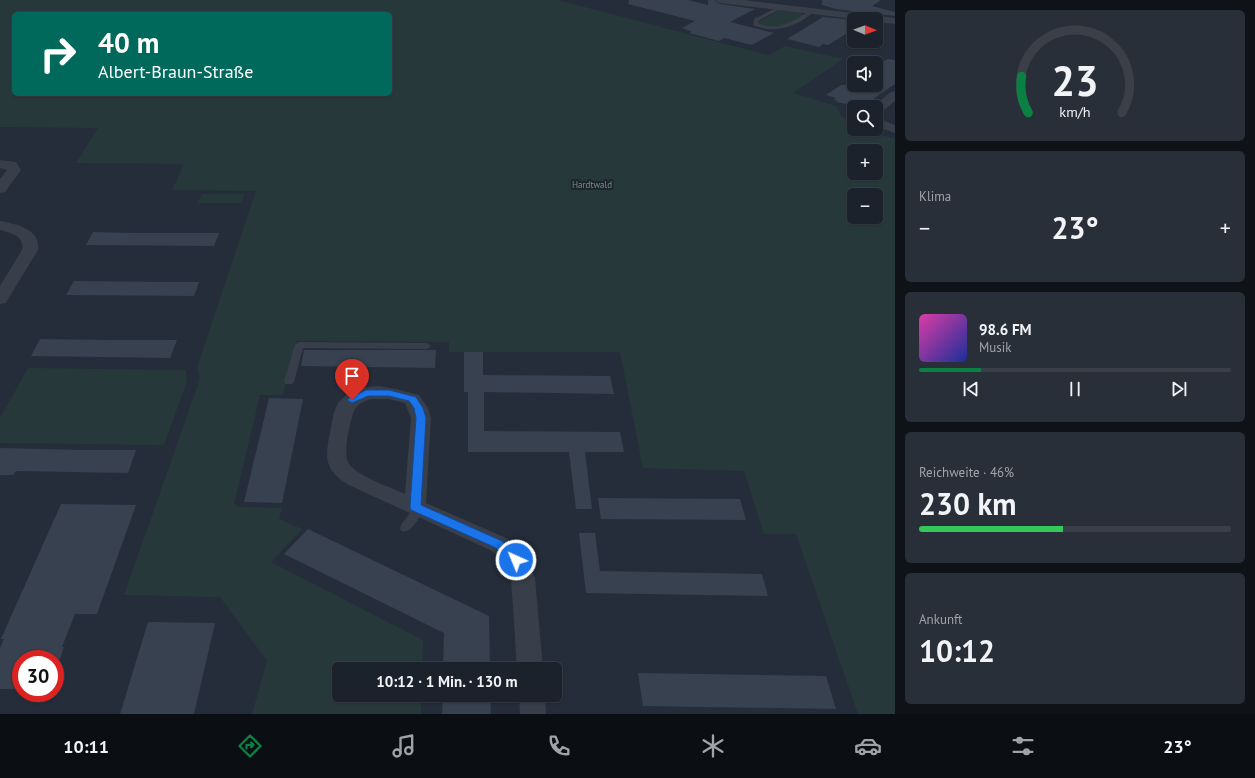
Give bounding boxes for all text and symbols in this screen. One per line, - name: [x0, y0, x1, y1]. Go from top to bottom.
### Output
- north arrow: [847, 12, 883, 48]
- map controls: [847, 12, 883, 224]
- text: 40 m: [98, 24, 159, 61]
- icon: right: [32, 28, 84, 80]
- text: 23: [1051, 54, 1099, 107]
- button: sound: [847, 56, 883, 92]
- text: Albert-Braun-Straße: [98, 60, 253, 83]
- button: search: [847, 100, 883, 136]
- text: km/h: [1059, 102, 1091, 121]
- button: +: [847, 144, 883, 180]
- park label: Hardtwald: [572, 179, 612, 190]
- button: −: [847, 188, 883, 224]
- text: Klima: [919, 188, 951, 205]
- text: 23°: [1051, 208, 1099, 247]
- text: −: [919, 214, 930, 242]
- text: +: [1220, 214, 1231, 242]
- text: 98.6 FM: [979, 320, 1032, 339]
- text: Musik: [979, 339, 1011, 356]
- pin: [335, 359, 369, 400]
- icon: arrive: [341, 365, 363, 387]
- icon: previous: [960, 378, 982, 400]
- icon: pause: [1064, 378, 1086, 400]
- icon: next: [1168, 378, 1190, 400]
- text: Reichweite · 46%: [919, 464, 1014, 481]
- text: 230 km: [919, 484, 1017, 523]
- position arrow: [495, 539, 537, 581]
- text: Ankunft: [919, 611, 962, 628]
- text: 10:12: [919, 631, 995, 670]
- speed limit sign: 30: [12, 650, 64, 702]
- text: 10:12 · 1 Min. · 130 m: [376, 672, 518, 691]
- icon: directions: [236, 732, 264, 760]
- icon: music: [390, 732, 418, 760]
- icon: phone: [545, 732, 573, 760]
- icon: climate: [699, 732, 727, 760]
- icon: car: [854, 732, 882, 760]
- icon: filters: [1009, 732, 1037, 760]
- text: 10:11: [63, 735, 109, 758]
- text: 23°: [1163, 735, 1192, 758]

